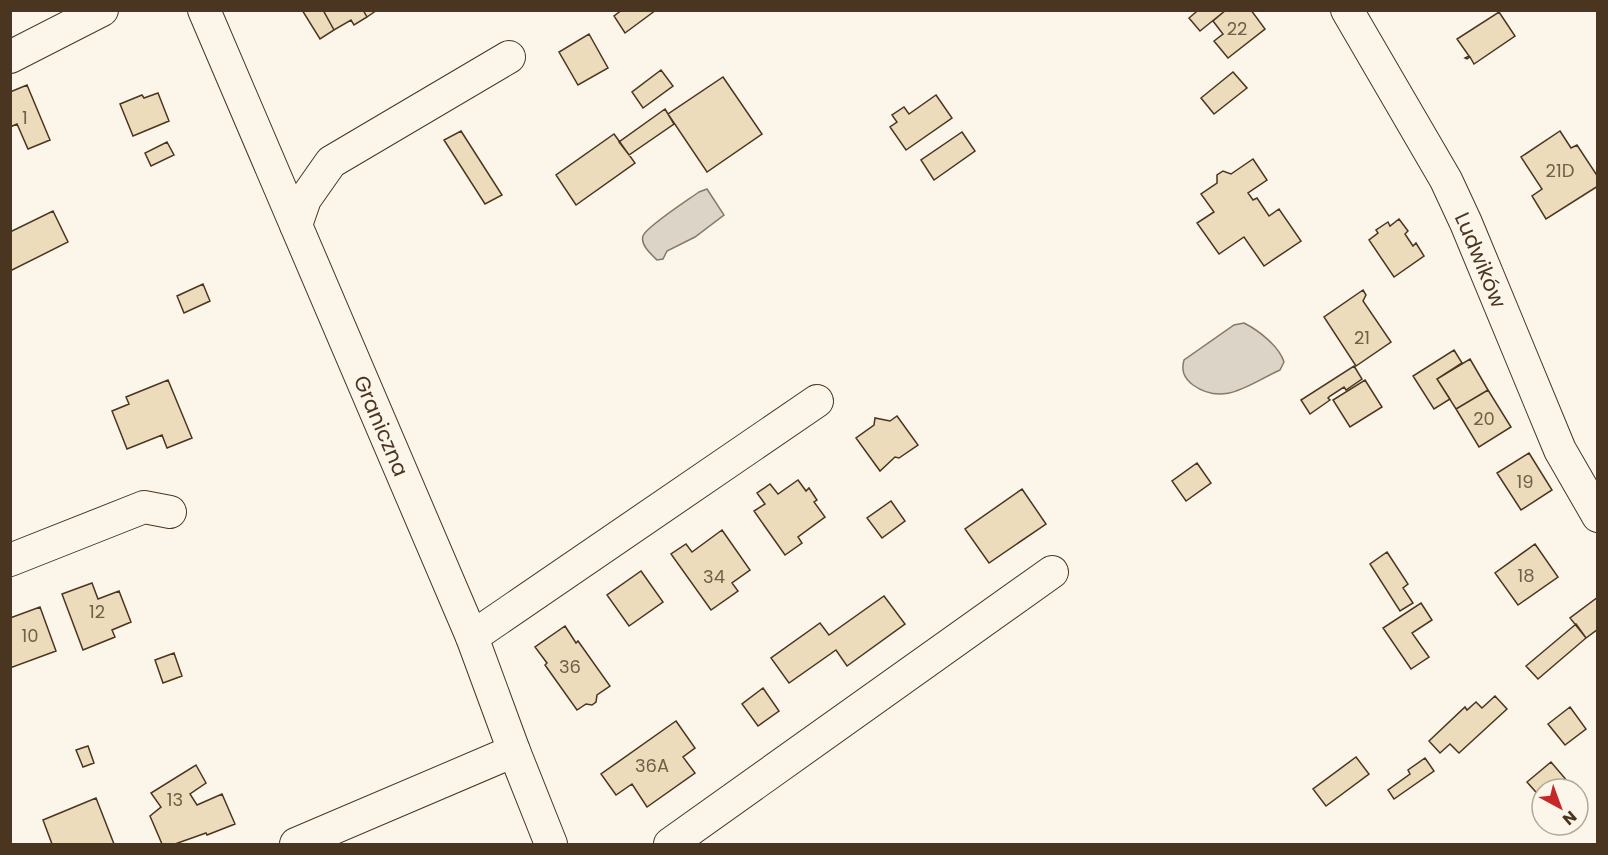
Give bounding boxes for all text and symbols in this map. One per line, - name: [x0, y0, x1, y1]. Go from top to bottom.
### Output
- house number: 22: [1227, 16, 1247, 41]
- house number: 1: [22, 105, 28, 130]
- house number: 21D: [1546, 158, 1574, 183]
- street label: Ludwików: [1448, 207, 1514, 312]
- house number: 21: [1354, 325, 1370, 350]
- street label: Graniczna: [347, 371, 416, 481]
- house number: 20: [1473, 406, 1495, 431]
- house number: 19: [1516, 469, 1534, 494]
- house number: 18: [1517, 563, 1535, 588]
- house number: 34: [703, 564, 725, 589]
- house number: 12: [89, 599, 105, 624]
- house number: 10: [21, 623, 39, 648]
- house number: 36: [559, 654, 581, 679]
- house number: 36A: [635, 753, 669, 778]
- north arrow: [1530, 777, 1590, 837]
- house number: 13: [167, 787, 183, 812]
- text: N: [1557, 805, 1582, 831]

